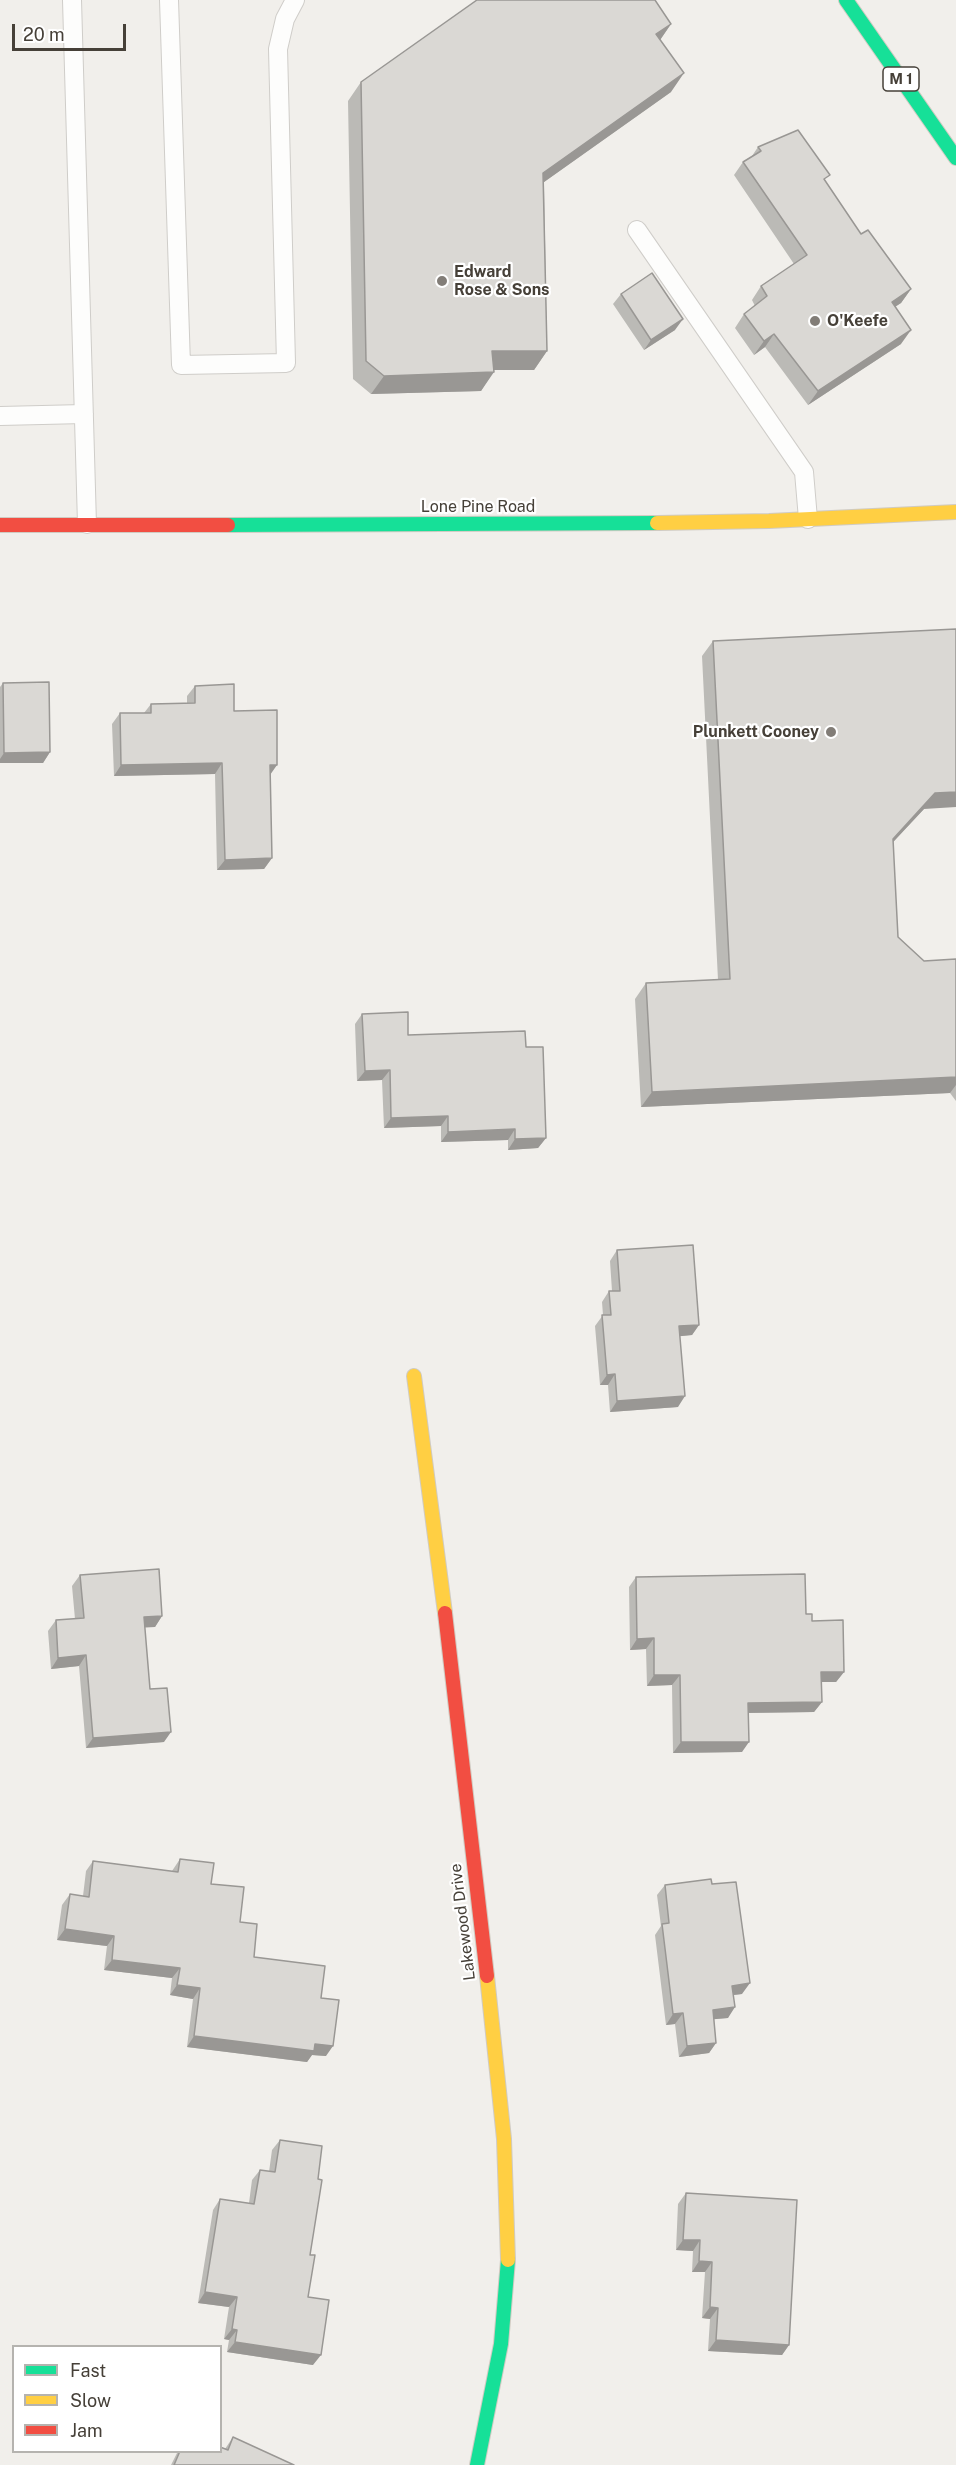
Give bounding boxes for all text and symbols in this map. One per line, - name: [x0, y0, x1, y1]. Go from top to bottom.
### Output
- scale bar: [15, 12, 129, 50]
- text: 20 m: [23, 24, 65, 45]
- road number: M 1: [883, 67, 919, 91]
- place label: Edward Rose & Sons: [454, 262, 549, 300]
- marker: Edward Rose & Sons: [435, 274, 449, 288]
- place label: O'Keefe: [827, 311, 888, 331]
- marker: O'Keefe: [808, 314, 822, 328]
- street label: Lone Pine Road: [421, 497, 535, 517]
- place label: Plunkett Cooney: [693, 722, 819, 742]
- marker: Plunkett Cooney: [824, 725, 838, 739]
- street label: Lakewood Drive: [446, 1863, 480, 1981]
- legend: [12, 2345, 222, 2453]
- text: Fast: [70, 2360, 106, 2381]
- text: Slow: [70, 2390, 111, 2411]
- text: Jam: [70, 2420, 103, 2441]

